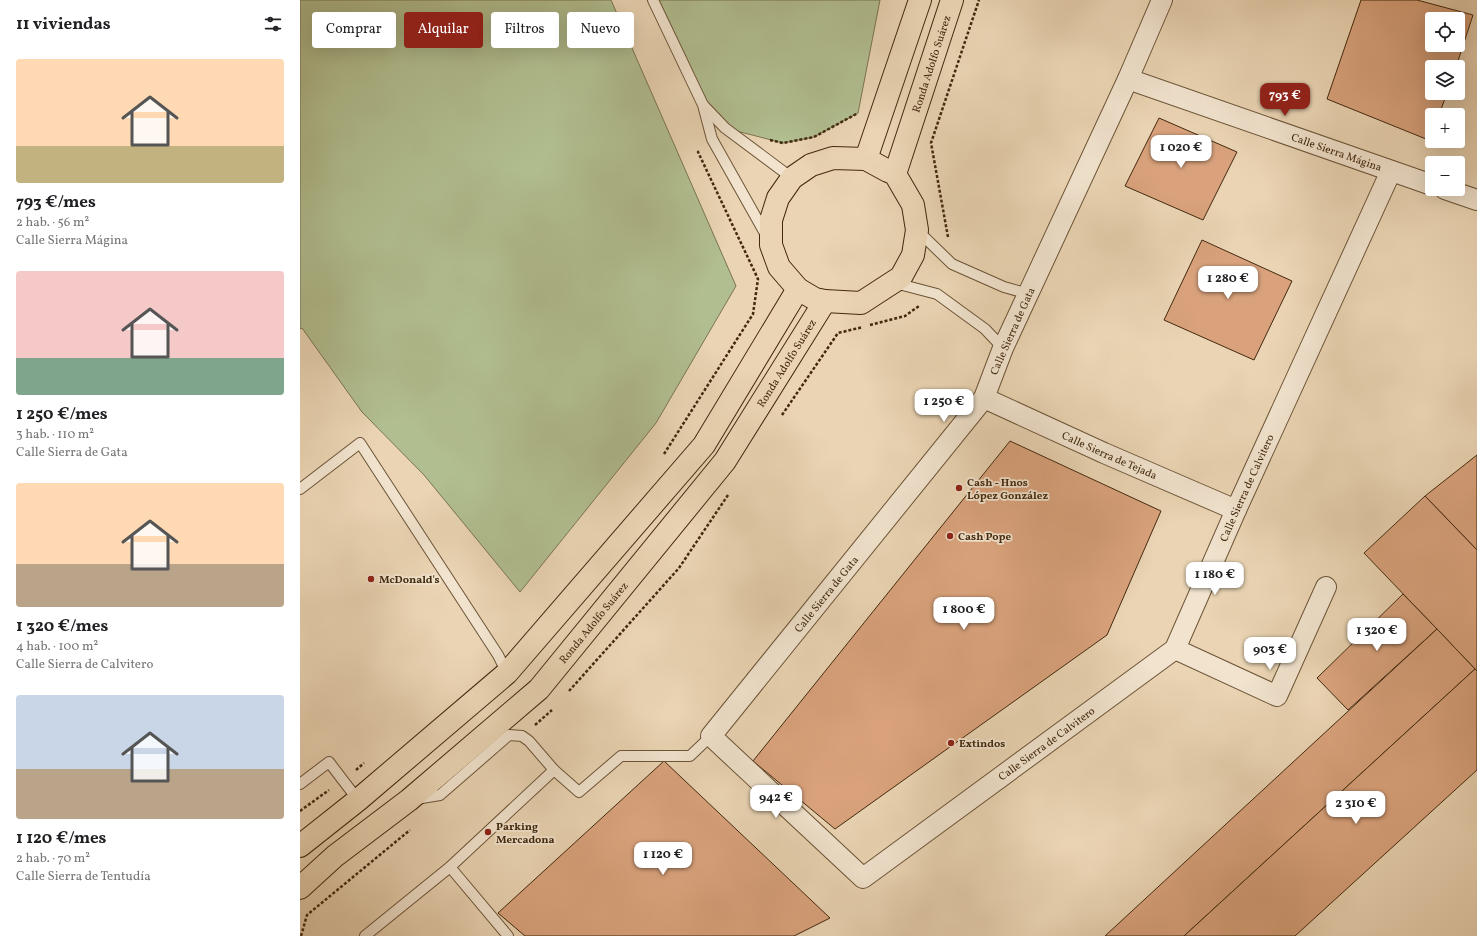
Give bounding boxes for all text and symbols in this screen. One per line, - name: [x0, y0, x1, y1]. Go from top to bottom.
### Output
- chip: Comprar: [312, 12, 396, 48]
- chip: Alquilar: [404, 12, 483, 48]
- chip: Filtros: [491, 12, 559, 48]
- chip: Nuevo: [567, 12, 634, 48]
- map controls: [1425, 12, 1465, 196]
- button: locate: [1425, 12, 1465, 52]
- text: 11 viviendas: [16, 13, 111, 36]
- icon: filters: [262, 13, 284, 35]
- street label: Ronda Adolfo Suárez: [910, 13, 956, 115]
- button: layers: [1425, 60, 1465, 100]
- pin: 793 €: [1257, 83, 1313, 117]
- icon: home: [114, 85, 186, 157]
- text: 793 €: [1269, 87, 1301, 105]
- button: +: [1425, 108, 1465, 148]
- street label: Calle Sierra Mágina: [1289, 130, 1384, 176]
- pin: 1 020 €: [1144, 135, 1218, 169]
- text: 1 020 €: [1160, 139, 1202, 157]
- button: −: [1425, 156, 1465, 196]
- text: 793 €/mes: [16, 191, 96, 214]
- text: 2 hab. · 56 m²: [16, 214, 89, 232]
- text: Calle Sierra Mágina: [16, 232, 128, 250]
- pin: 1 280 €: [1191, 266, 1265, 300]
- text: 1 280 €: [1207, 270, 1249, 288]
- street label: Calle Sierra de Gata: [987, 285, 1040, 378]
- icon: home: [114, 297, 186, 369]
- street label: Ronda Adolfo Suárez: [754, 316, 821, 411]
- pin: 1 250 €: [907, 389, 981, 423]
- text: 1 250 €: [924, 393, 964, 411]
- text: 1 250 €/mes: [16, 403, 108, 426]
- text: 3 hab. · 110 m²: [16, 426, 94, 444]
- street label: Calle Sierra de Tejada: [1059, 429, 1160, 484]
- street label: Calle Sierra de Calvitero: [1217, 432, 1279, 544]
- text: Calle Sierra de Gata: [16, 444, 128, 462]
- place label: Cash - Hnos López González: [967, 476, 1048, 504]
- marker: Cash - Hnos López González: [954, 483, 964, 493]
- icon: home: [114, 509, 186, 581]
- place label: Cash Pope: [958, 530, 1011, 545]
- marker: Cash Pope: [945, 531, 955, 541]
- street label: Calle Sierra de Gata: [792, 553, 863, 636]
- pin: 1 180 €: [1178, 562, 1252, 596]
- text: 1 180 €: [1195, 566, 1235, 584]
- place label: McDonald's: [379, 573, 440, 588]
- marker: McDonald's: [366, 574, 376, 584]
- street label: Ronda Adolfo Suárez: [557, 579, 633, 667]
- pin: 1 800 €: [927, 597, 1001, 631]
- text: 1 800 €: [942, 601, 986, 619]
- text: 1 320 €/mes: [16, 615, 108, 638]
- pin: 1 320 €: [1340, 618, 1414, 652]
- text: 1 320 €: [1356, 622, 1398, 640]
- pin: 903 €: [1242, 637, 1298, 671]
- text: 4 hab. · 100 m²: [16, 638, 98, 656]
- text: 903 €: [1253, 641, 1287, 659]
- text: Calle Sierra de Calvitero: [16, 656, 153, 674]
- street label: Calle Sierra de Calvitero: [996, 704, 1099, 785]
- icon: home: [114, 721, 186, 793]
- place label: Extindos: [959, 737, 1005, 752]
- marker: Extindos: [946, 738, 956, 748]
- pin: 942 €: [748, 785, 804, 819]
- text: 942 €: [759, 789, 793, 807]
- pin: 2 310 €: [1319, 791, 1393, 825]
- text: 2 310 €: [1335, 795, 1377, 813]
- place label: Parking Mercadona: [496, 820, 555, 848]
- text: 1 120 €/mes: [16, 827, 106, 850]
- marker: Parking Mercadona: [483, 827, 493, 837]
- pin: 1 120 €: [626, 842, 700, 876]
- text: 1 120 €: [643, 846, 683, 864]
- text: 2 hab. · 70 m²: [16, 850, 90, 868]
- text: Calle Sierra de Tentudía: [16, 868, 151, 886]

